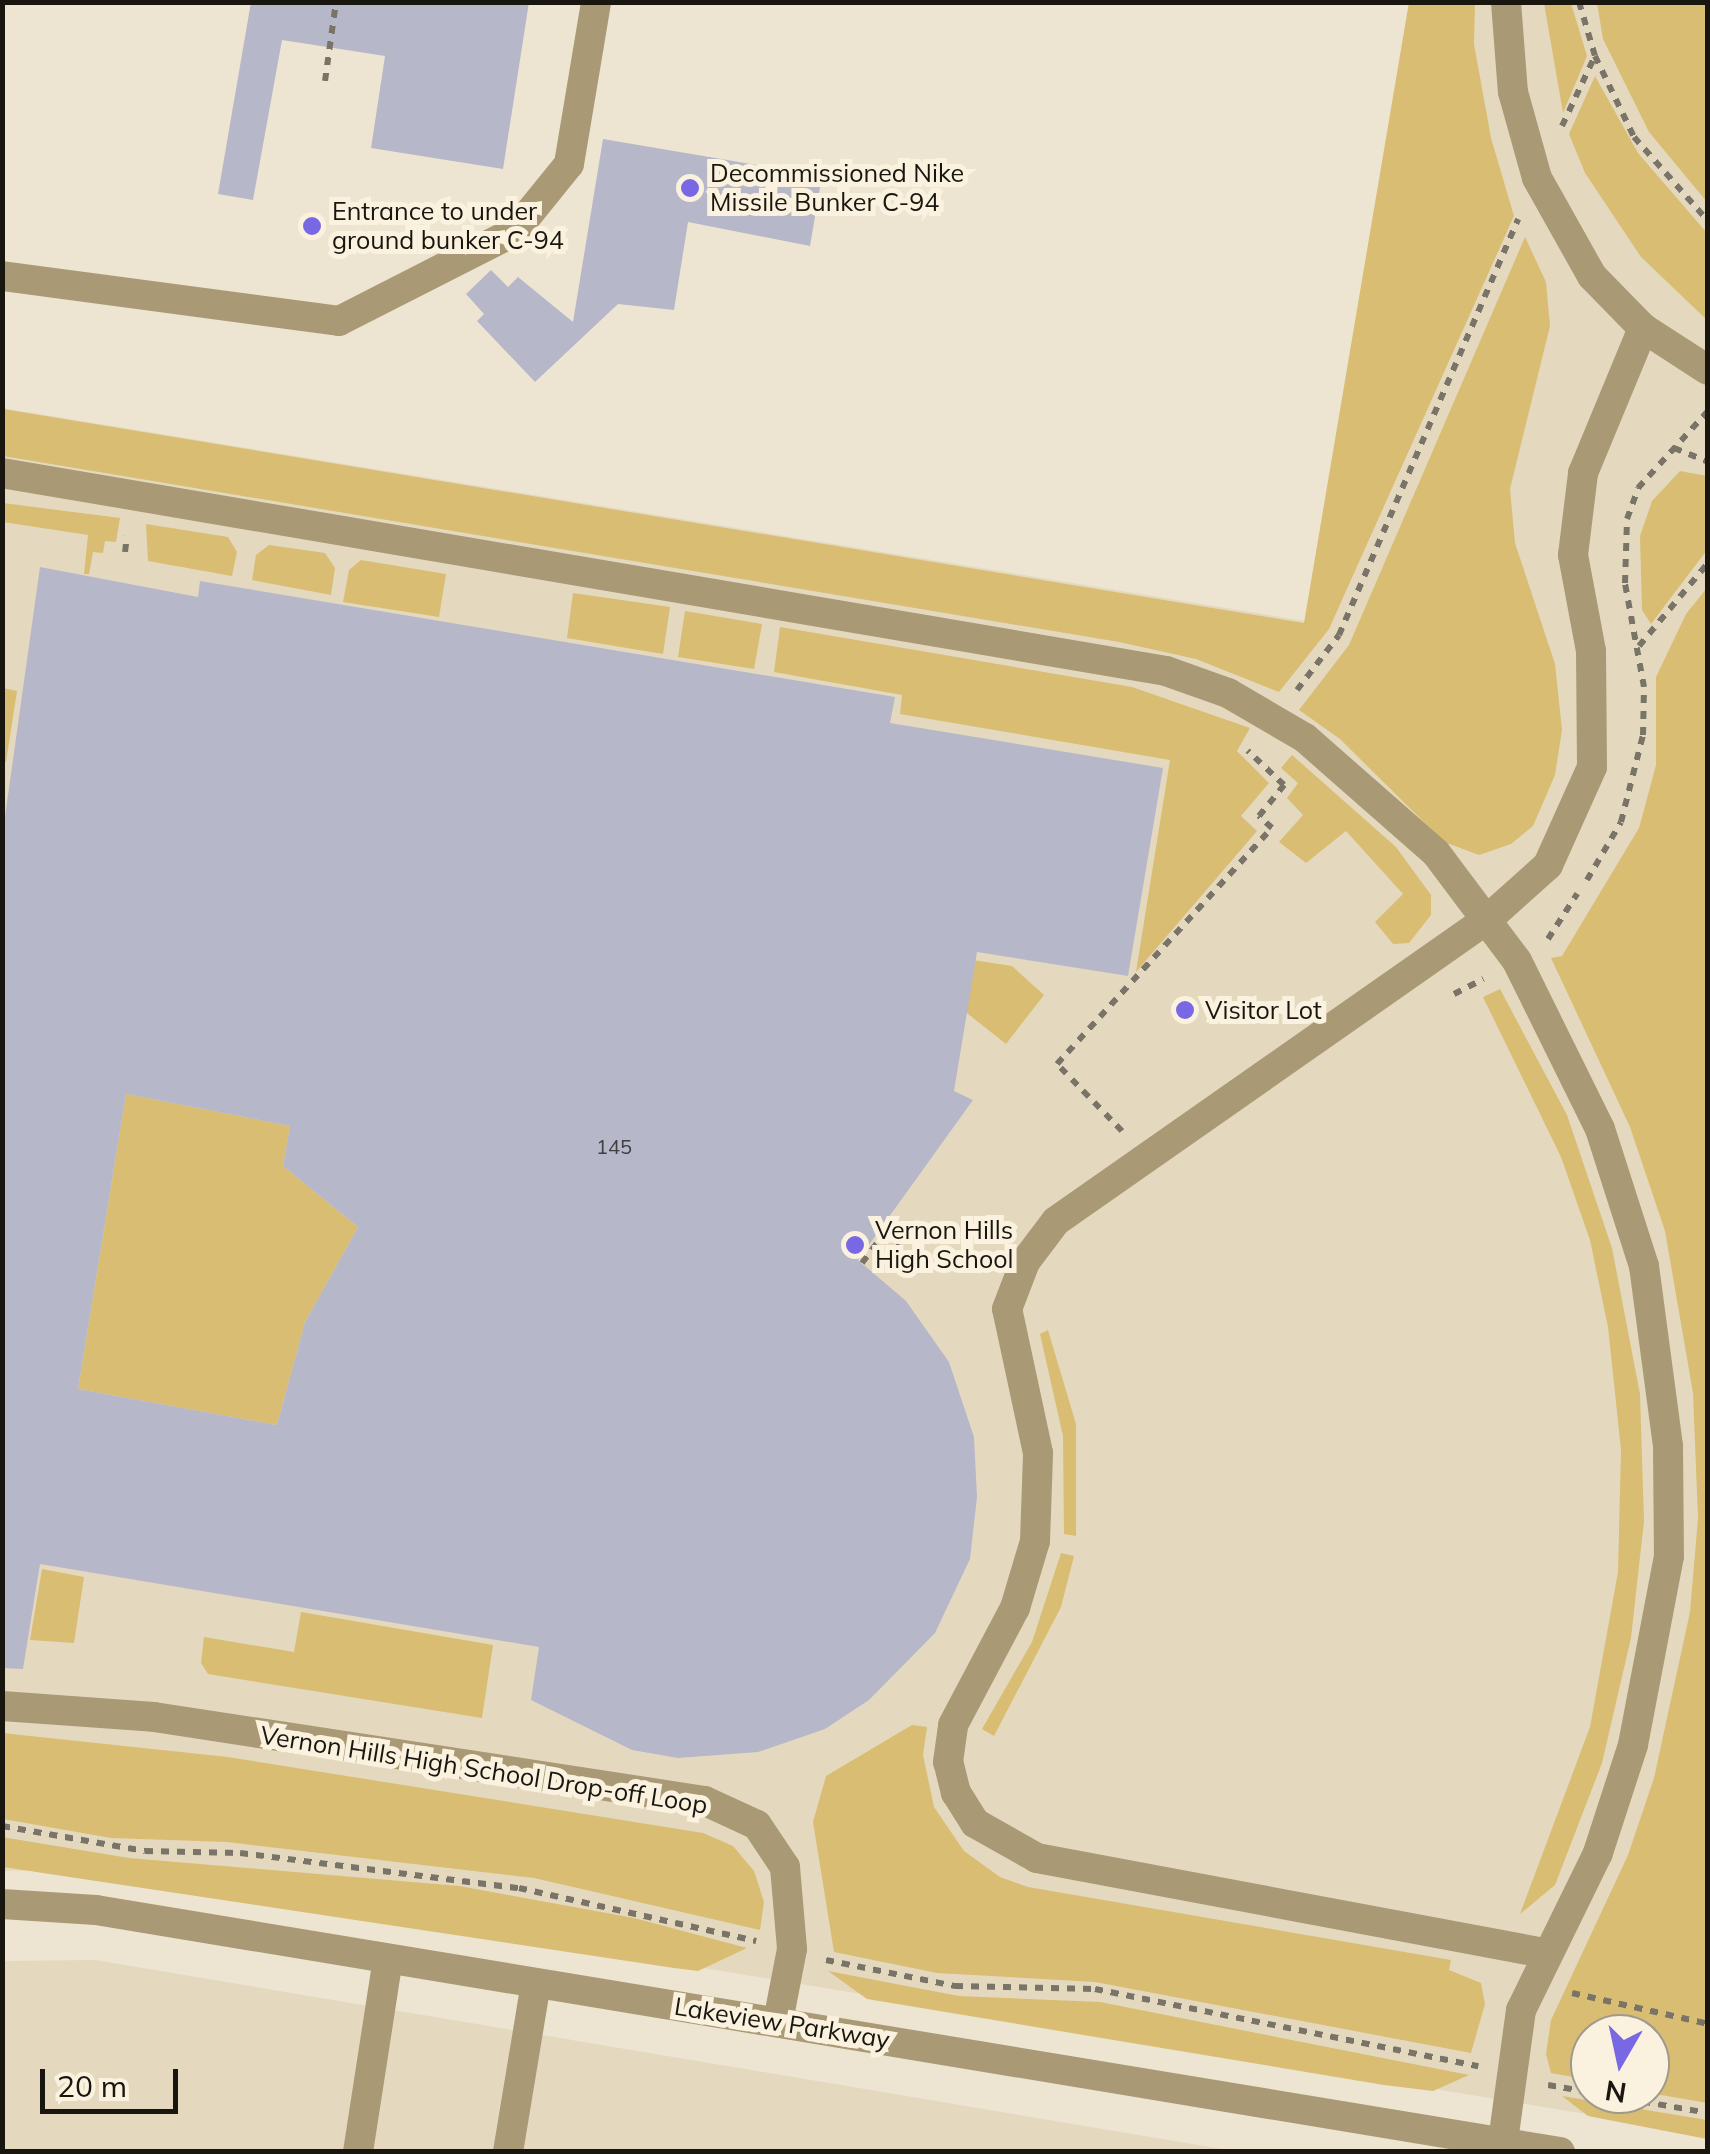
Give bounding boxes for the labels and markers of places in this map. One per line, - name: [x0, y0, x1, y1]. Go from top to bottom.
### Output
- place label: Decommissioned Nike Missile Bunker C-94: [710, 159, 964, 218]
- marker: Decommissioned Nike Missile Bunker C-94: [679, 177, 701, 199]
- place label: Entrance to under ground bunker C-94: [332, 197, 564, 256]
- marker: Entrance to under ground bunker C-94: [301, 215, 323, 237]
- place label: Visitor Lot: [1205, 995, 1322, 1025]
- marker: Visitor Lot: [1174, 999, 1196, 1021]
- place label: Vernon Hills High School: [875, 1216, 1013, 1275]
- marker: Vernon Hills High School: [844, 1234, 866, 1256]

